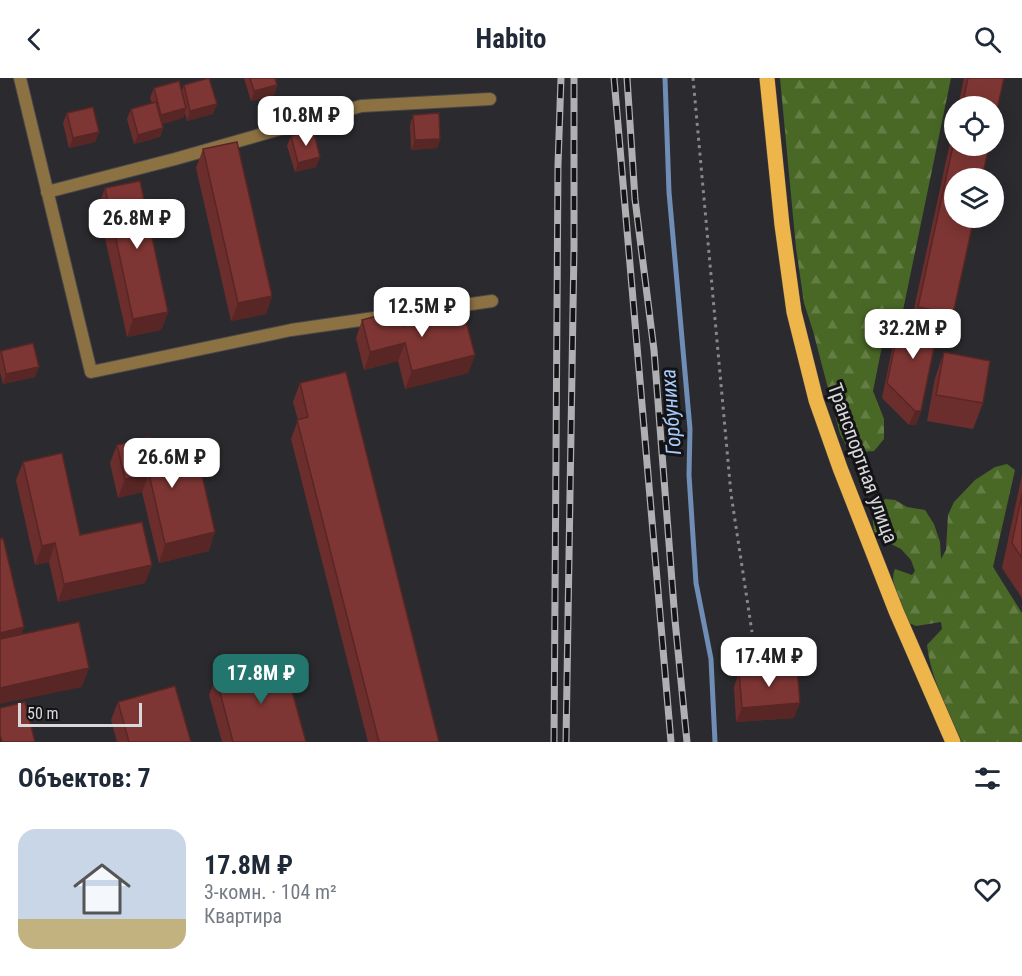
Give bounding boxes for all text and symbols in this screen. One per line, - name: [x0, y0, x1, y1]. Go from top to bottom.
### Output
- icon: back: [18, 23, 51, 56]
- text: Habito: [476, 23, 546, 55]
- icon: search: [971, 23, 1004, 56]
- pin: 10.8M ₽: [251, 96, 361, 147]
- map controls: [944, 96, 1004, 228]
- button: locate: [944, 96, 1004, 156]
- text: 10.8M ₽: [272, 103, 340, 127]
- button: layers: [944, 168, 1004, 228]
- pin: 26.8M ₽: [82, 199, 192, 250]
- text: 26.8M ₽: [103, 206, 171, 230]
- pin: 12.5M ₽: [367, 287, 477, 338]
- text: 12.5M ₽: [388, 294, 456, 318]
- pin: 32.2M ₽: [858, 309, 968, 360]
- text: 32.2M ₽: [879, 316, 947, 340]
- water label: Горбуниха: [656, 368, 686, 456]
- street label: Транспортная улица: [823, 380, 903, 546]
- pin: 26.6M ₽: [117, 438, 227, 489]
- text: 26.6M ₽: [138, 445, 206, 469]
- pin: 17.4M ₽: [714, 637, 824, 688]
- text: 17.4M ₽: [735, 644, 803, 668]
- pin: 17.8M ₽: [206, 654, 316, 705]
- text: 17.8M ₽: [227, 661, 295, 685]
- scale bar: [18, 700, 142, 728]
- text: 50 m: [27, 704, 59, 723]
- icon: filters: [971, 762, 1004, 795]
- text: Объектов: 7: [18, 763, 151, 793]
- text: 17.8M ₽: [204, 850, 293, 880]
- icon: home: [66, 853, 138, 925]
- icon: heart: [971, 873, 1004, 906]
- text: 3-комн. · 104 m²: [204, 880, 337, 904]
- text: Квартира: [204, 904, 282, 928]

